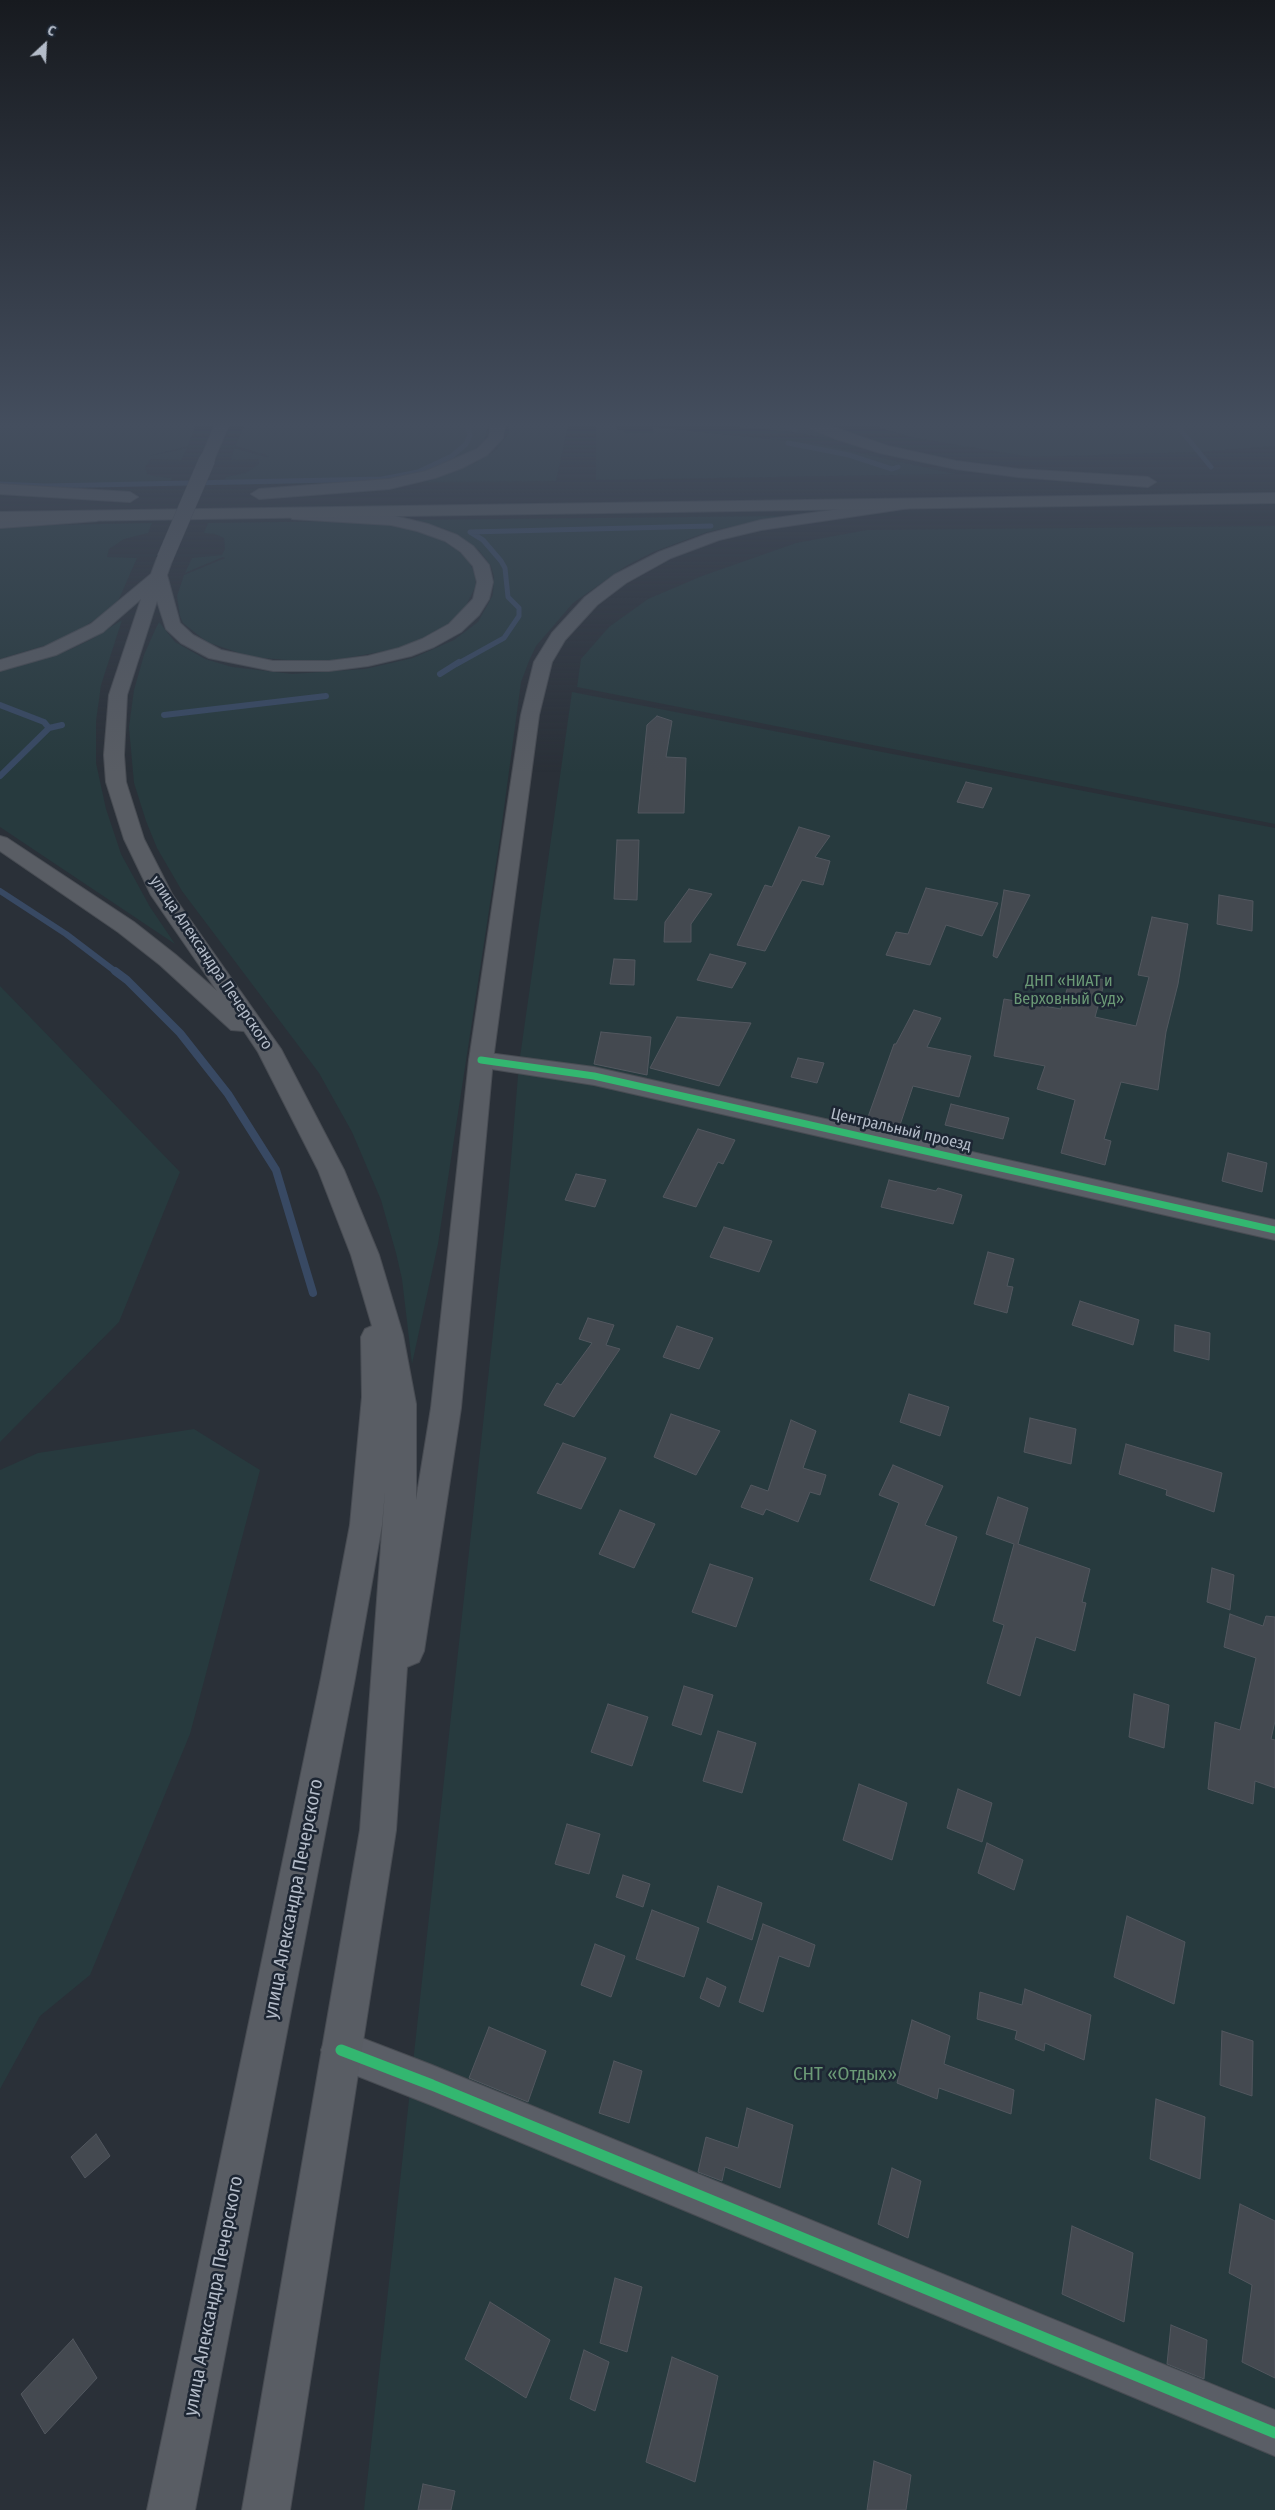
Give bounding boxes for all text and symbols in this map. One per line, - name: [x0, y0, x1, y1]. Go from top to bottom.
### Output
- north arrow: [20, 20, 70, 70]
- text: С: [45, 22, 58, 40]
- street label: улица Александра Печерского: [146, 872, 276, 1054]
- park label: ДНП «НИАТ и Верховный Суд»: [1014, 972, 1124, 1010]
- street label: Центральный проезд: [829, 1104, 973, 1156]
- street label: улица Александра Печерского: [260, 1777, 328, 2021]
- park label: СНТ «Отдых»: [793, 2064, 897, 2086]
- street label: улица Александра Печерского: [180, 2174, 248, 2418]

